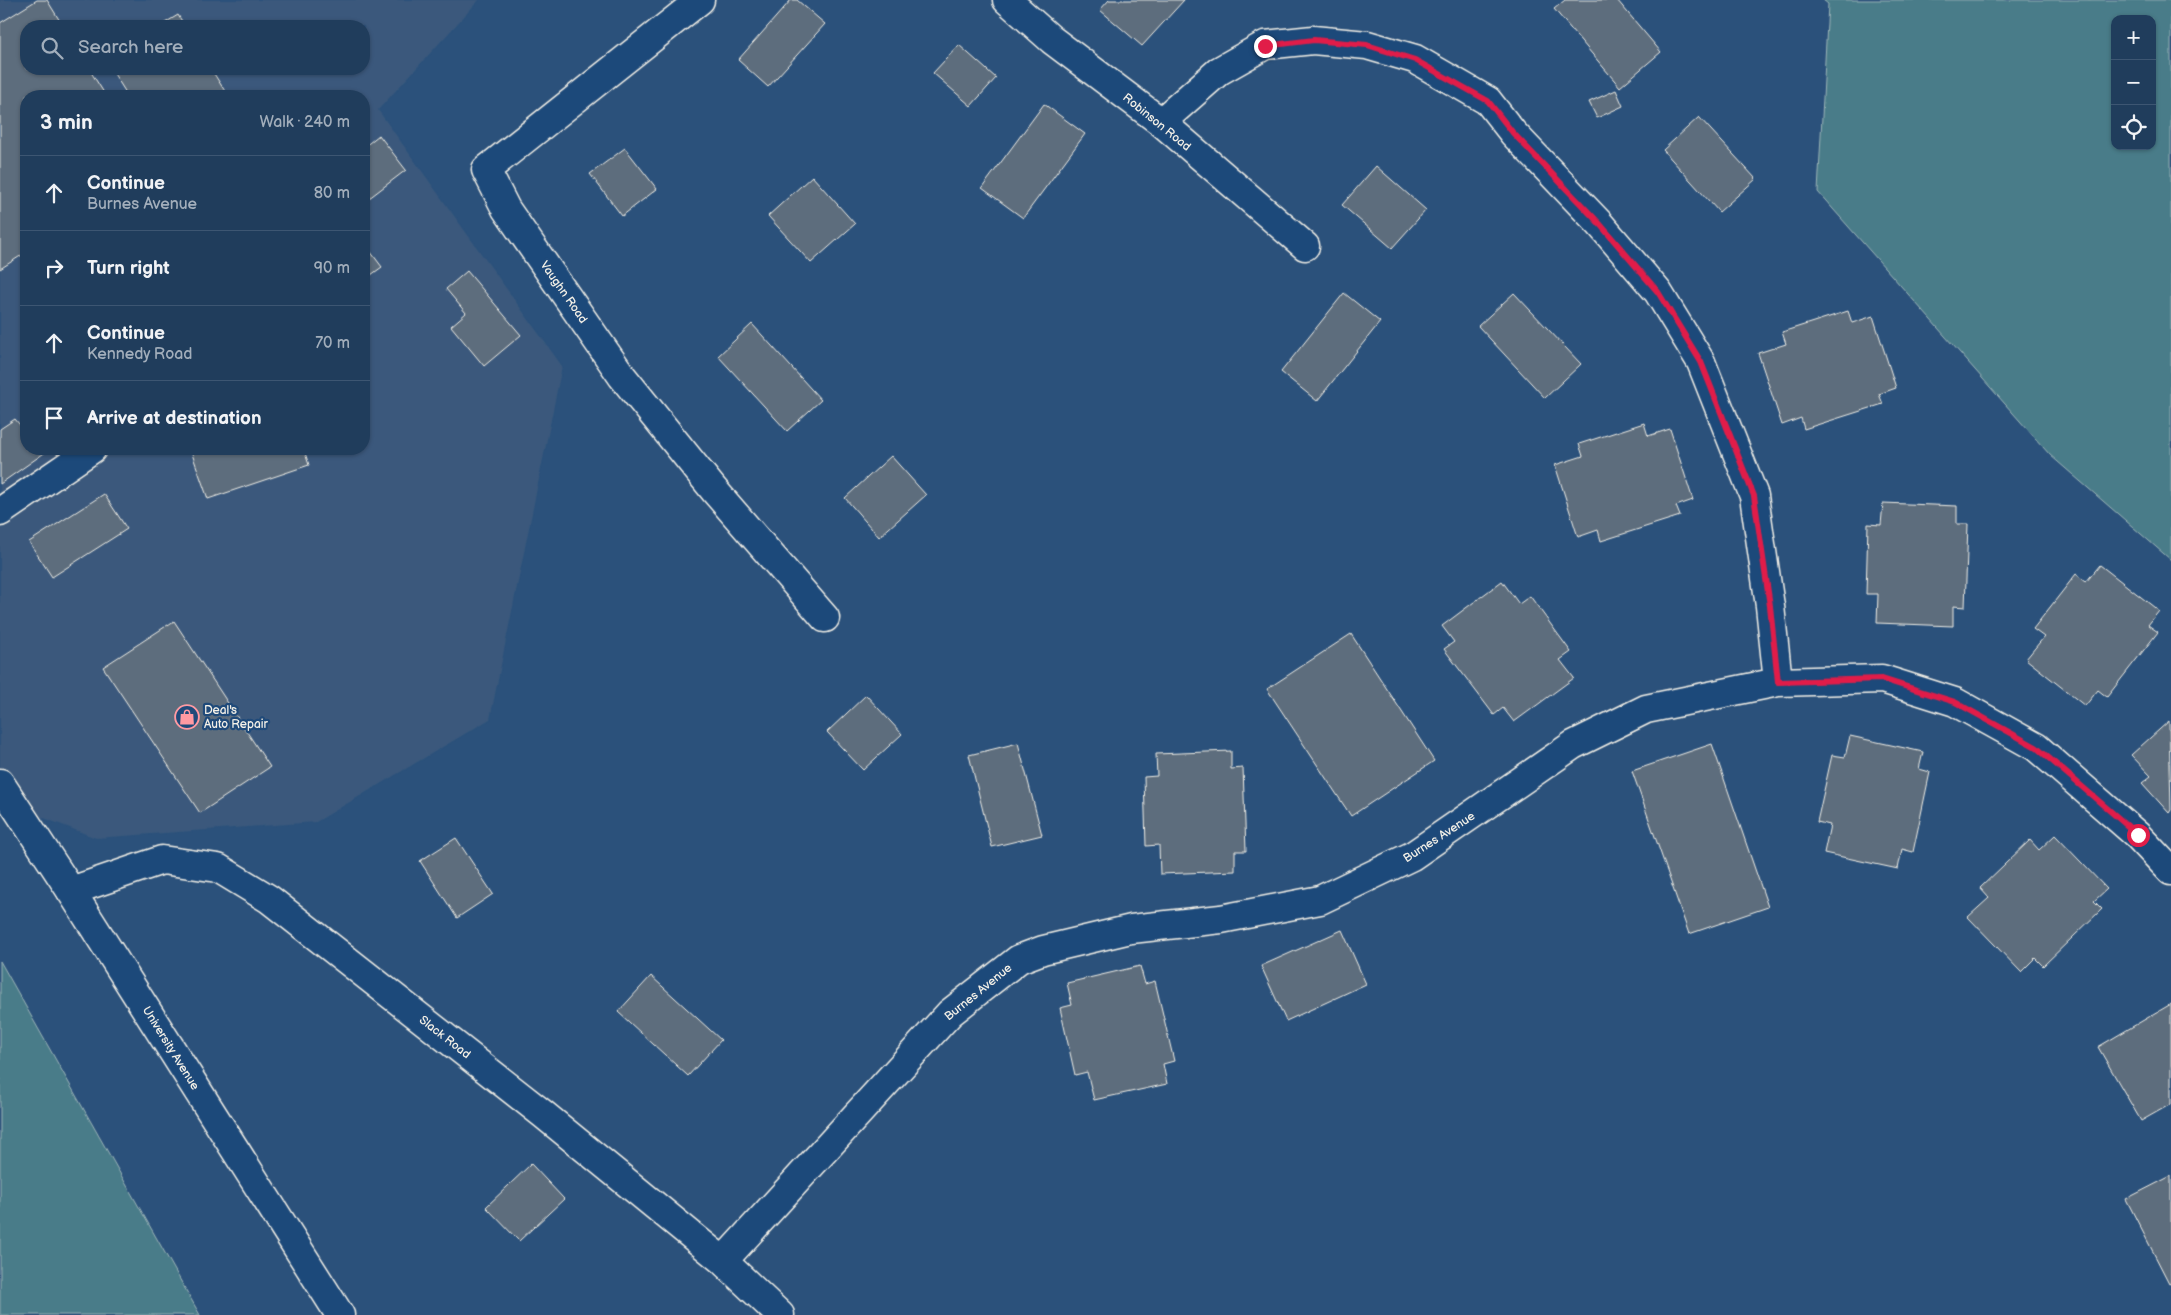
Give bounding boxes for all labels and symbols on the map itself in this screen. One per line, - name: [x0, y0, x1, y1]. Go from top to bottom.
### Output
- route end: [1254, 35, 1277, 58]
- street label: Robinson Road: [1120, 90, 1194, 155]
- street label: Vaughn Road: [537, 258, 591, 326]
- place label: Deal's Auto Repair: [204, 703, 268, 732]
- shop icon: Deal's Auto Repair: [174, 704, 200, 730]
- street label: Burnes Avenue: [1401, 809, 1478, 866]
- route start: [2127, 824, 2150, 847]
- street label: Burnes Avenue: [942, 961, 1015, 1024]
- street label: University Avenue: [139, 1004, 202, 1093]
- street label: Slack Road: [416, 1013, 474, 1062]

